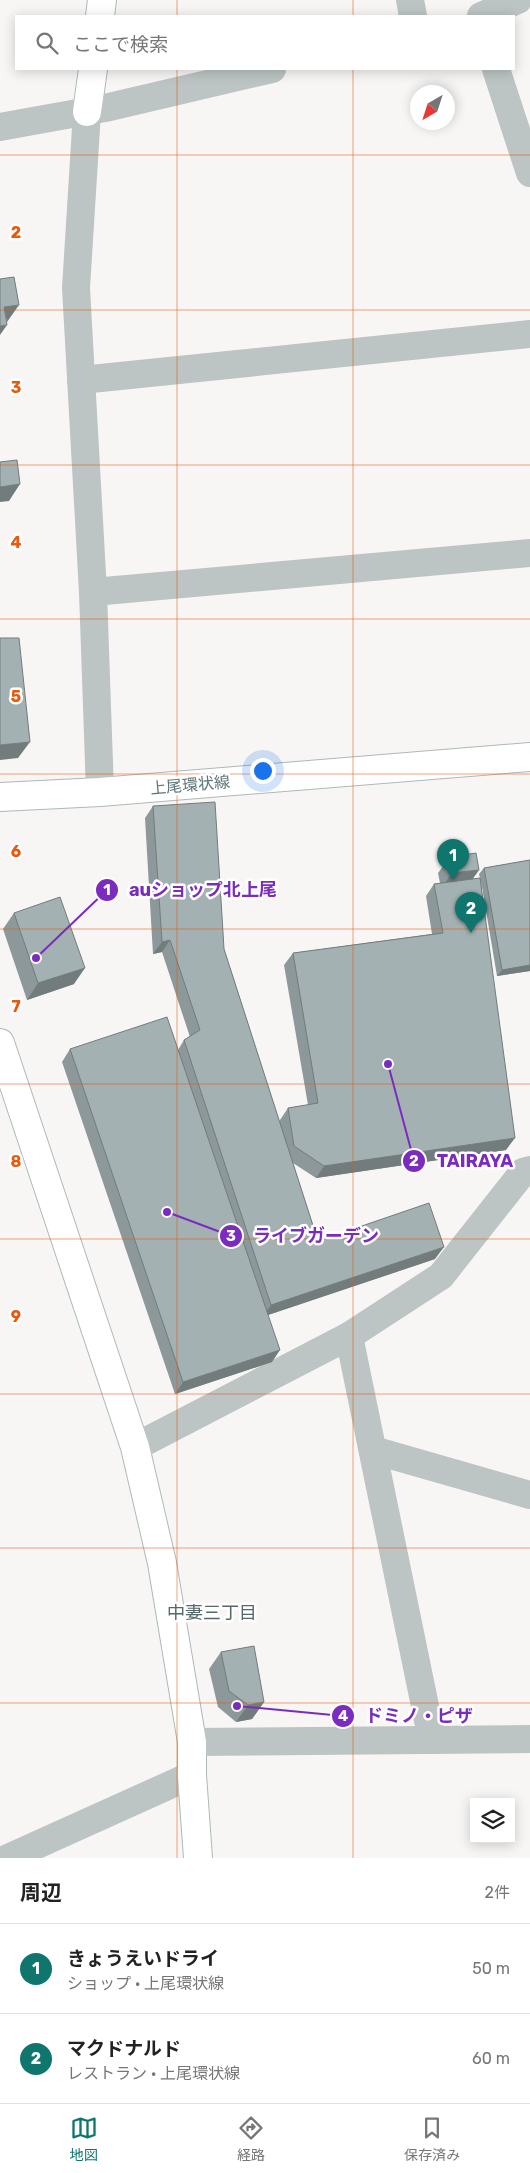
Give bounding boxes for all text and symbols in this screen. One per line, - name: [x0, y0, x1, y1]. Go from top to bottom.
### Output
- search box: [15, 15, 515, 70]
- icon: search: [33, 29, 61, 57]
- text: ここで検索: [73, 33, 168, 56]
- north arrow: [410, 85, 455, 130]
- text: 2: [11, 223, 21, 242]
- text: 3: [11, 378, 21, 397]
- text: 4: [11, 533, 22, 552]
- text: 5: [11, 687, 21, 706]
- your location: [250, 758, 276, 784]
- street label: 上尾環状線: [149, 772, 231, 798]
- pin: 1: [437, 839, 469, 880]
- text: 6: [11, 842, 21, 861]
- callout: auショップ北上尾: [94, 873, 287, 906]
- text: auショップ北上尾: [129, 879, 277, 901]
- text: 1: [103, 881, 111, 899]
- pin: 2: [455, 892, 487, 933]
- text: 7: [11, 997, 21, 1016]
- callout: TAIRAYA: [401, 1145, 523, 1178]
- text: TAIRAYA: [437, 1150, 513, 1172]
- text: 8: [11, 1152, 22, 1171]
- text: 2: [409, 1152, 419, 1170]
- callout: ライブガーデン: [218, 1219, 389, 1252]
- text: ライブガーデン: [253, 1225, 379, 1247]
- text: 3: [226, 1227, 236, 1245]
- text: 9: [11, 1307, 21, 1326]
- district label: 中妻三丁目: [167, 1602, 257, 1624]
- callout: ドミノ・ピザ: [330, 1700, 483, 1733]
- text: ドミノ・ピザ: [365, 1705, 473, 1727]
- text: 4: [338, 1707, 348, 1725]
- map controls: [470, 1798, 515, 1843]
- button: layers: [470, 1798, 515, 1843]
- text: 周辺: [20, 1880, 62, 1905]
- text: 2件: [485, 1883, 510, 1902]
- text: きょうえいドライ: [67, 1947, 219, 1970]
- text: 1: [32, 1959, 40, 1978]
- text: 50 m: [472, 1959, 510, 1978]
- text: ショップ · 上尾環状線: [67, 1974, 224, 1993]
- text: マクドナルド: [67, 2037, 181, 2060]
- text: 2: [31, 2049, 41, 2068]
- text: 60 m: [472, 2049, 510, 2068]
- text: レストラン · 上尾環状線: [67, 2064, 240, 2083]
- tab: 地図: [70, 2114, 98, 2164]
- tab: 経路: [237, 2114, 265, 2164]
- tab: 保存済み: [404, 2114, 460, 2164]

